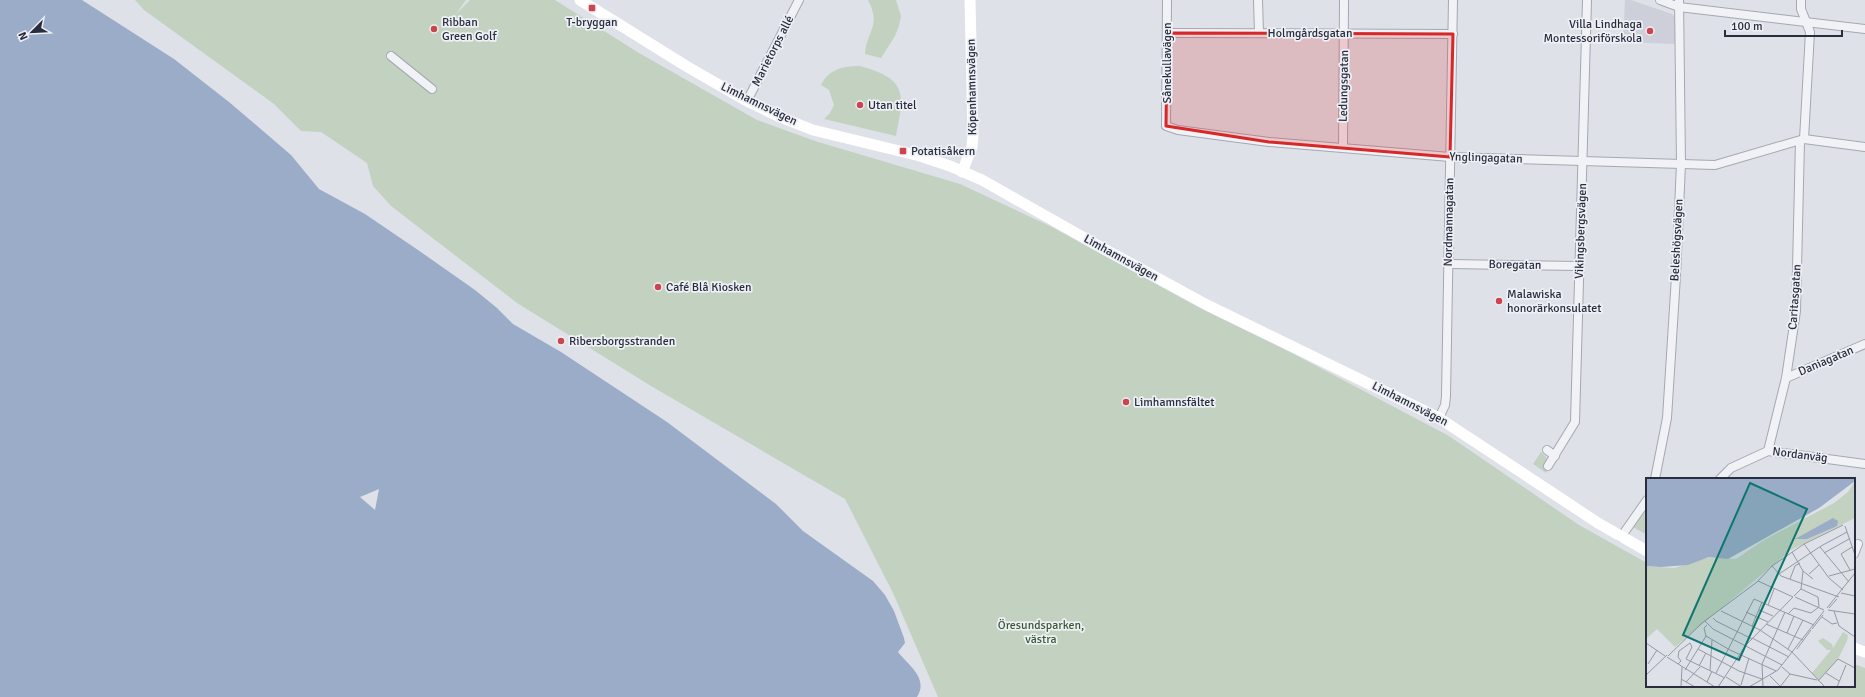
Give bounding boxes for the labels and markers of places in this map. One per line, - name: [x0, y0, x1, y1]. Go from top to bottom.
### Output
- marker: T-bryggan: [587, 3, 597, 13]
- place label: Ribban Green Golf: [442, 15, 498, 44]
- place label: T-bryggan: [566, 15, 618, 30]
- place label: Villa Lindhaga Montessoriförskola: [1543, 17, 1642, 46]
- marker: Ribban Green Golf: [429, 24, 439, 34]
- marker: Villa Lindhaga Montessoriförskola: [1645, 26, 1655, 36]
- place label: Utan titel: [868, 98, 917, 113]
- marker: Utan titel: [855, 100, 865, 110]
- place label: Potatisåkern: [911, 144, 975, 159]
- marker: Potatisåkern: [898, 146, 908, 156]
- place label: Café Blå Kiosken: [666, 280, 752, 295]
- marker: Café Blå Kiosken: [653, 282, 663, 292]
- place label: Malawiska honorärkonsulatet: [1507, 287, 1602, 316]
- marker: Malawiska honorärkonsulatet: [1494, 296, 1504, 306]
- place label: Ribersborgsstranden: [569, 334, 675, 349]
- marker: Ribersborgsstranden: [556, 336, 566, 346]
- place label: Limhamnsfältet: [1134, 395, 1215, 410]
- marker: Limhamnsfältet: [1121, 397, 1131, 407]

